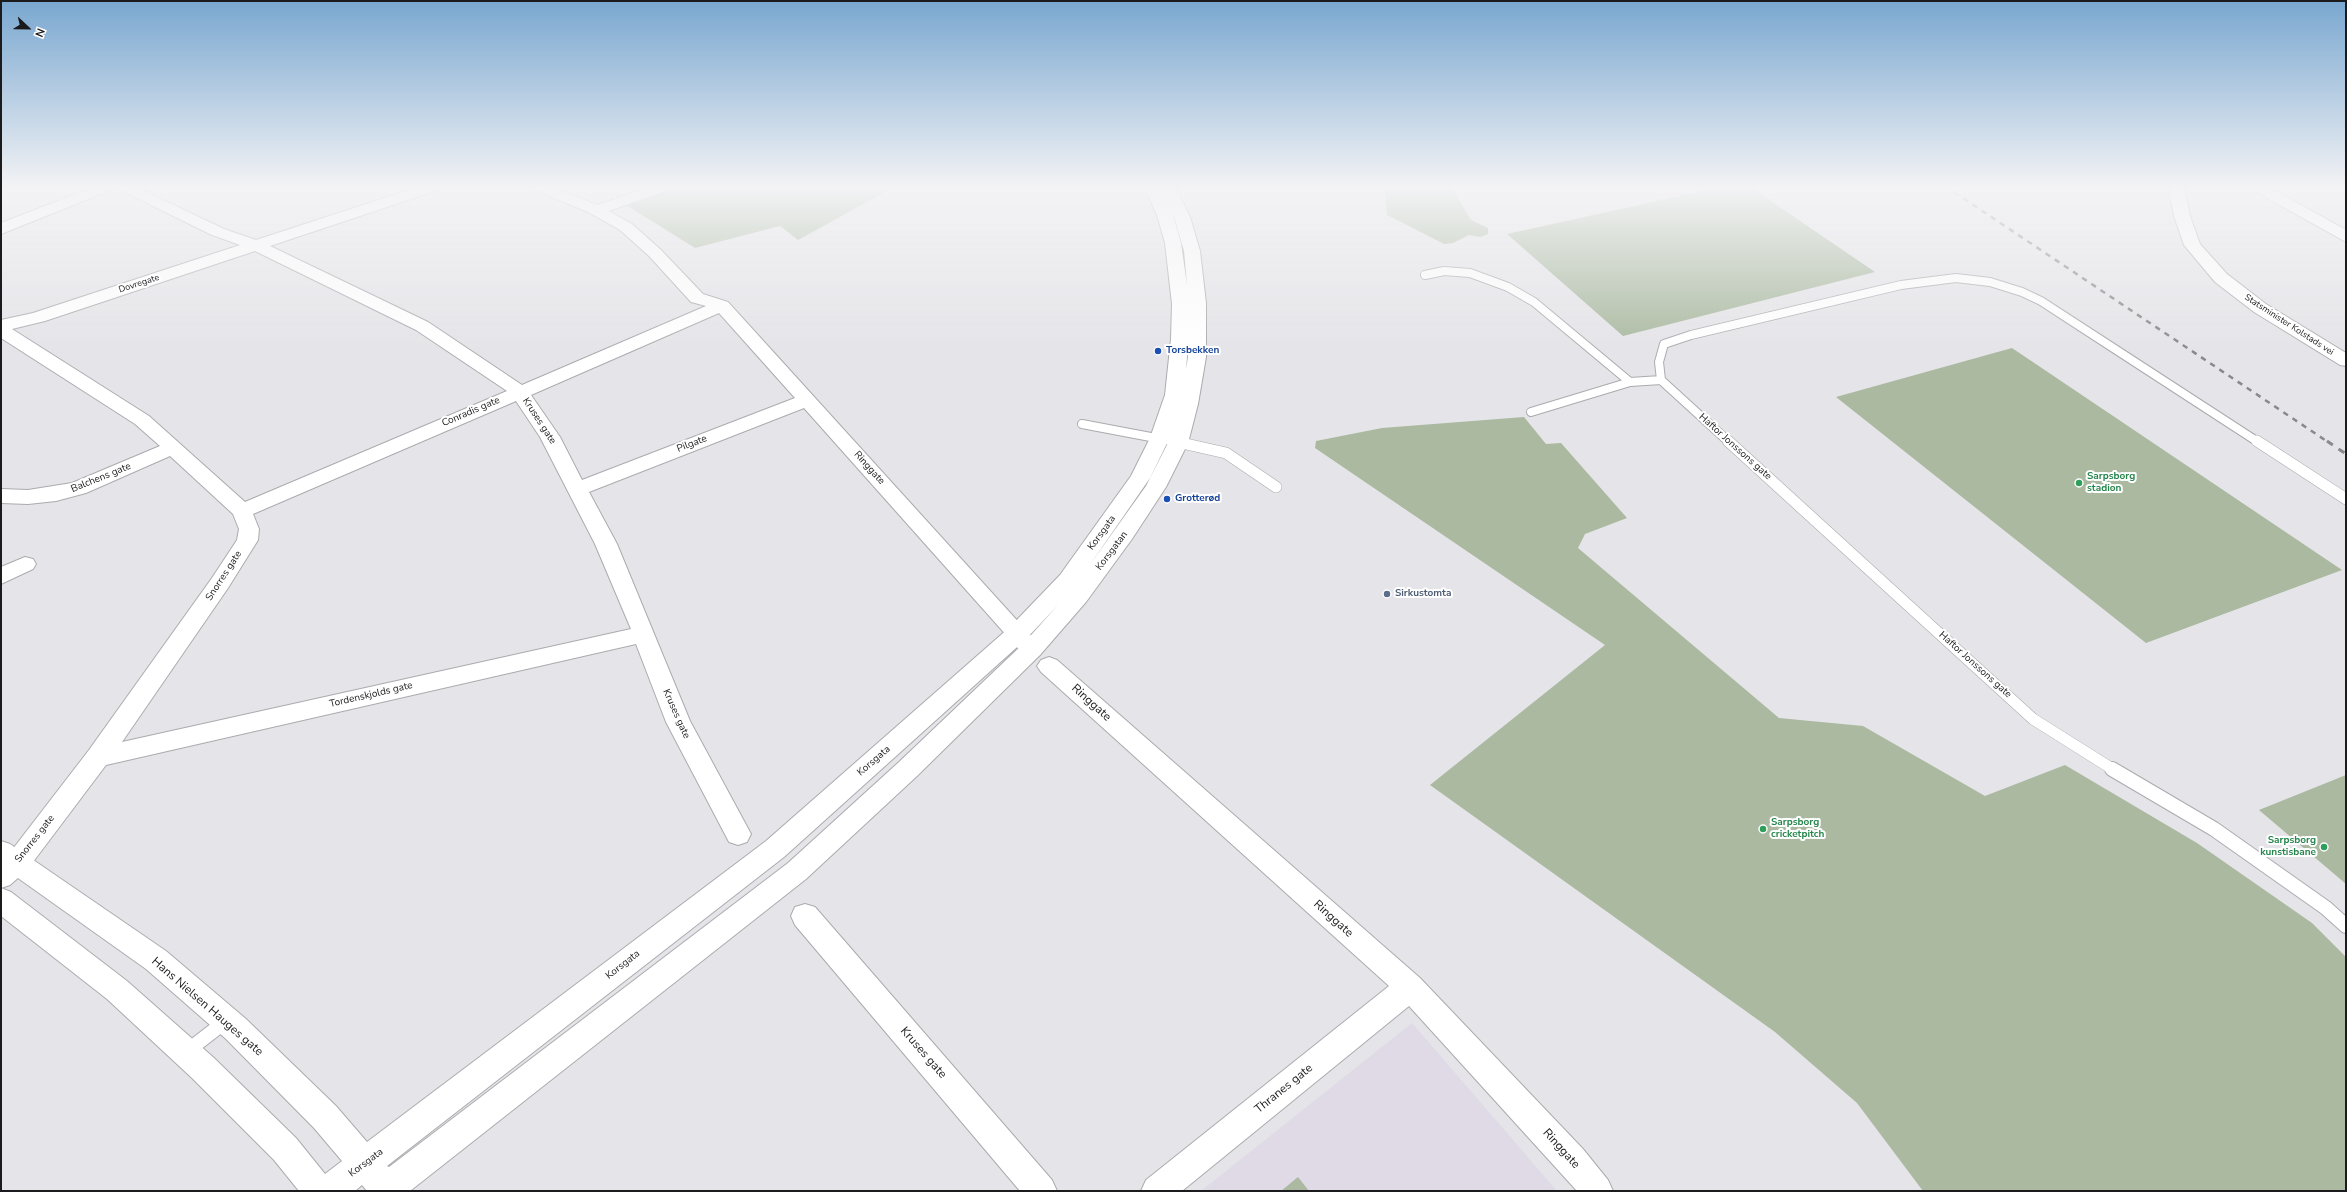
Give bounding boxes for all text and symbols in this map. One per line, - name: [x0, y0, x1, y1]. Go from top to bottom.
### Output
- north arrow: [8, 8, 48, 48]
- text: N: [31, 26, 48, 39]
- street label: Dovregate: [117, 272, 161, 296]
- street label: Statsminister Kolstads vei: [2242, 292, 2336, 358]
- place label: Torsbekken: [1166, 345, 1219, 357]
- marker: Torsbekken: [1153, 346, 1163, 356]
- street label: Conradis gate: [440, 394, 502, 430]
- street label: Kruses gate: [520, 396, 558, 446]
- street label: Haftor Jonssons gate: [1696, 411, 1774, 483]
- street label: Pilgate: [675, 433, 709, 455]
- street label: Ringgate: [851, 449, 887, 487]
- street label: Balchens gate: [69, 461, 133, 495]
- place label: Sarpsborg stadion: [2087, 471, 2135, 494]
- marker: Sarpsborg stadion: [2074, 478, 2084, 488]
- place label: Grotterød: [1175, 493, 1220, 505]
- marker: Grotterød: [1162, 494, 1172, 504]
- street label: Korsgata: [1085, 513, 1119, 553]
- street label: Korsgatan: [1093, 529, 1131, 573]
- street label: Snorres gate: [203, 549, 245, 603]
- place label: Sirkustomta: [1395, 588, 1451, 600]
- marker: Sirkustomta: [1382, 589, 1392, 599]
- street label: Haftor Jonssons gate: [1936, 629, 2014, 701]
- street label: Tordenskjolds gate: [328, 680, 414, 710]
- street label: Ringgate: [1068, 681, 1114, 725]
- street label: Kruses gate: [660, 687, 692, 741]
- street label: Korsgata: [855, 743, 893, 779]
- street label: Snorres gate: [13, 813, 57, 865]
- place label: Sarpsborg cricketpitch: [1771, 817, 1824, 840]
- marker: Sarpsborg cricketpitch: [1758, 824, 1768, 834]
- place label: Sarpsborg kunstisbane: [2260, 835, 2316, 858]
- marker: Sarpsborg kunstisbane: [2319, 842, 2329, 852]
- street label: Ringgate: [1310, 897, 1356, 941]
- street label: Korsgata: [604, 948, 642, 982]
- street label: Hans Nielsen Hauges gate: [148, 955, 266, 1059]
- street label: Kruses gate: [897, 1024, 949, 1082]
- street label: Thranes gate: [1252, 1061, 1316, 1117]
- street label: Ringgate: [1539, 1126, 1583, 1172]
- street label: Korsgata: [346, 1146, 386, 1180]

